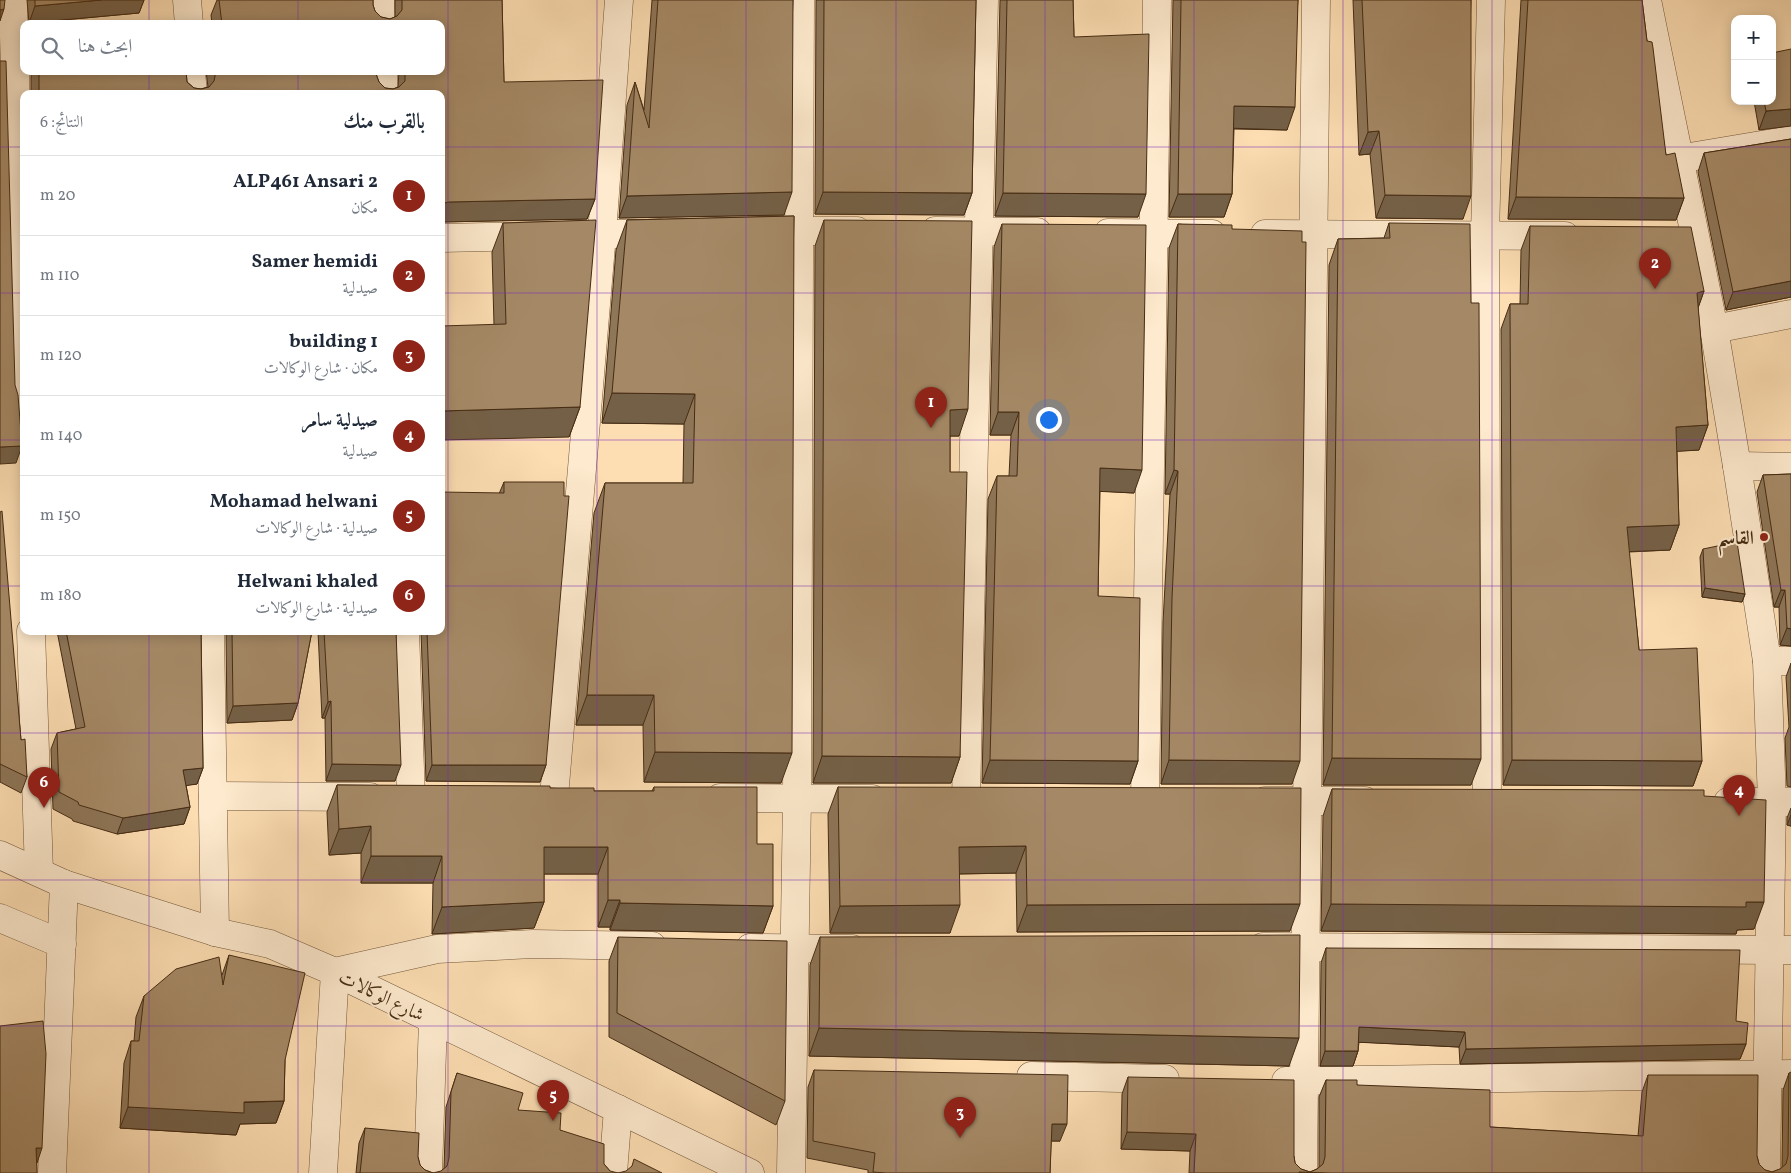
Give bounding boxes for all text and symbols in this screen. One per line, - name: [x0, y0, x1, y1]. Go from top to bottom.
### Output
- map controls: [1731, 15, 1776, 105]
- button: +: [1731, 15, 1776, 60]
- search box: [20, 20, 445, 75]
- icon: search: [38, 34, 66, 62]
- text: ابحث هنا: [78, 34, 132, 60]
- button: −: [1731, 60, 1776, 105]
- text: بالقرب منك: [343, 108, 425, 137]
- text: النتائج: 6: [40, 112, 83, 134]
- text: ALP461 Ansari 2: [233, 169, 378, 195]
- text: 20 m: [40, 185, 75, 207]
- text: 1: [406, 185, 412, 207]
- text: مكان: [351, 198, 378, 220]
- pin: 2: [1639, 248, 1671, 289]
- text: Samer hemidi: [252, 249, 378, 275]
- text: 110 m: [40, 265, 79, 287]
- text: 2: [405, 265, 413, 287]
- text: صيدلية: [343, 278, 378, 300]
- text: building 1: [289, 329, 378, 355]
- text: 120 m: [40, 345, 82, 367]
- text: 3: [405, 345, 413, 367]
- text: مكان · شارع الوكالات: [264, 358, 378, 380]
- pin: 1: [915, 387, 947, 428]
- your location: [1036, 407, 1062, 433]
- text: صيدلية سامر: [301, 408, 378, 434]
- text: 140 m: [40, 425, 82, 447]
- text: 4: [404, 425, 414, 447]
- text: صيدلية: [343, 441, 378, 463]
- text: Mohamad helwani: [210, 489, 378, 515]
- text: 150 m: [40, 505, 81, 527]
- text: 5: [405, 505, 413, 527]
- text: صيدلية · شارع الوكالات: [255, 518, 378, 540]
- place label: القاسم: [1718, 526, 1754, 556]
- marker: القاسم: [1758, 531, 1770, 543]
- text: Helwani khaled: [237, 569, 378, 595]
- text: 180 m: [40, 585, 81, 607]
- text: 6: [405, 585, 413, 607]
- text: صيدلية · شارع الوكالات: [255, 598, 378, 620]
- pin: 6: [28, 767, 60, 808]
- pin: 4: [1723, 775, 1755, 816]
- street label: شارع الوكالات: [333, 965, 428, 1030]
- pin: 5: [537, 1080, 569, 1121]
- pin: 3: [944, 1097, 976, 1138]

